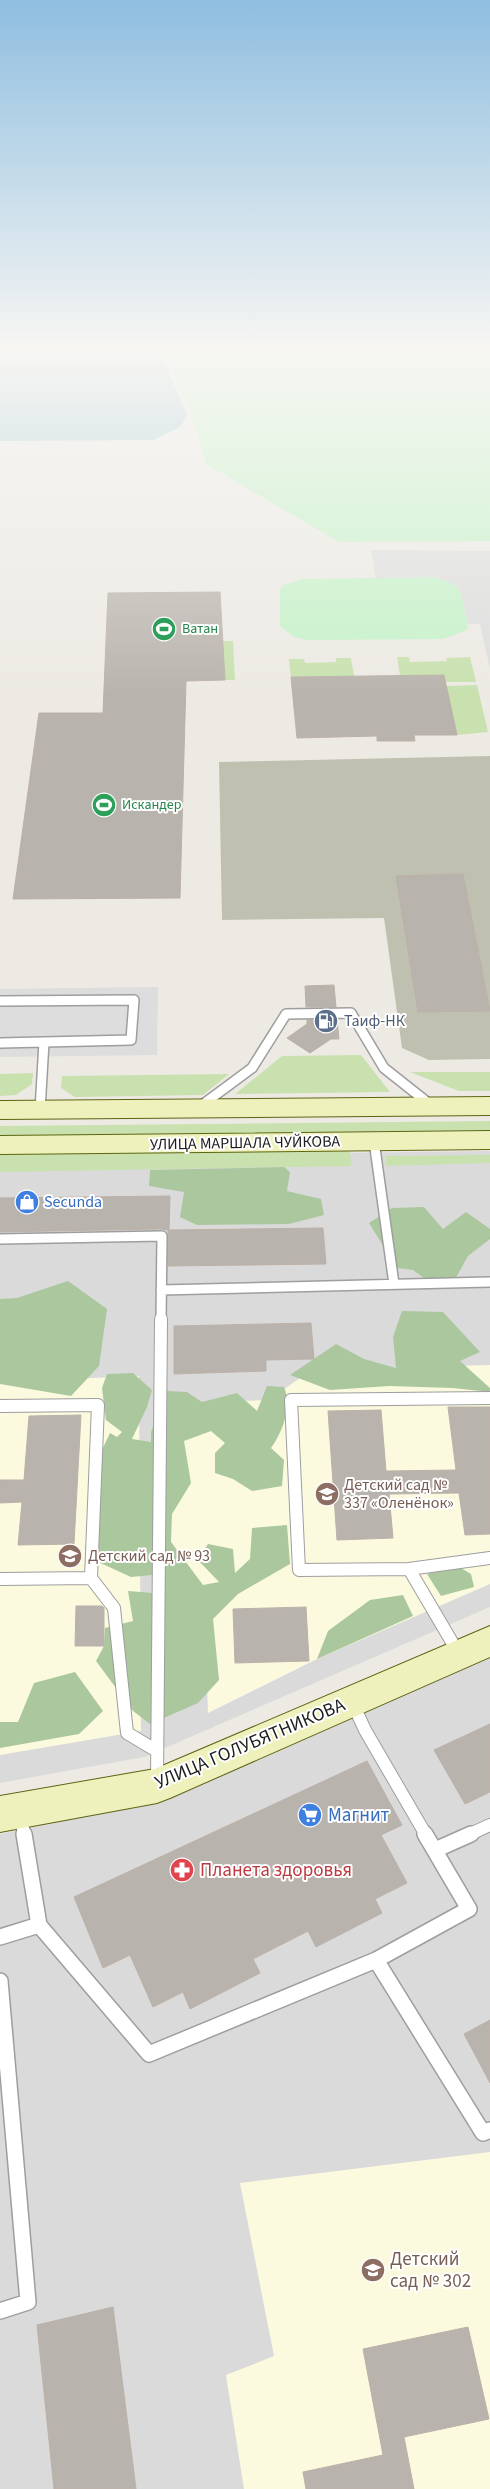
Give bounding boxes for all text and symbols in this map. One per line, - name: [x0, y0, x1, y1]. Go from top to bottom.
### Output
- sports icon: Ватан: [151, 616, 177, 642]
- place label: Ватан: [182, 619, 218, 639]
- sports icon: Искандер: [91, 792, 117, 818]
- place label: Искандер: [122, 795, 182, 815]
- fuel station icon: Таиф-НК: [313, 1008, 339, 1034]
- place label: Таиф-НК: [344, 1010, 406, 1032]
- street label: УЛИЦА МАРШАЛА ЧУЙКОВА: [150, 1130, 341, 1156]
- shop icon: Secunda: [14, 1189, 40, 1215]
- place label: Secunda: [44, 1191, 102, 1213]
- place label: Детский сад № 337 «Оленёнок»: [344, 1474, 454, 1514]
- school or university icon: Детский сад № 337 «Оленёнок»: [314, 1481, 340, 1507]
- school or university icon: Детский сад № 93: [57, 1543, 83, 1569]
- place label: Детский сад № 93: [88, 1545, 210, 1567]
- street label: УЛИЦА ГОЛУБЯТНИКОВА: [151, 1691, 350, 1796]
- supermarket icon: Магнит: [297, 1802, 323, 1828]
- place label: Магнит: [328, 1802, 390, 1829]
- pharmacy icon: Планета здоровья: [169, 1857, 195, 1883]
- place label: Планета здоровья: [200, 1857, 352, 1884]
- place label: Детский сад № 302: [390, 2246, 471, 2295]
- school or university icon: Детский сад № 302: [360, 2257, 386, 2283]

